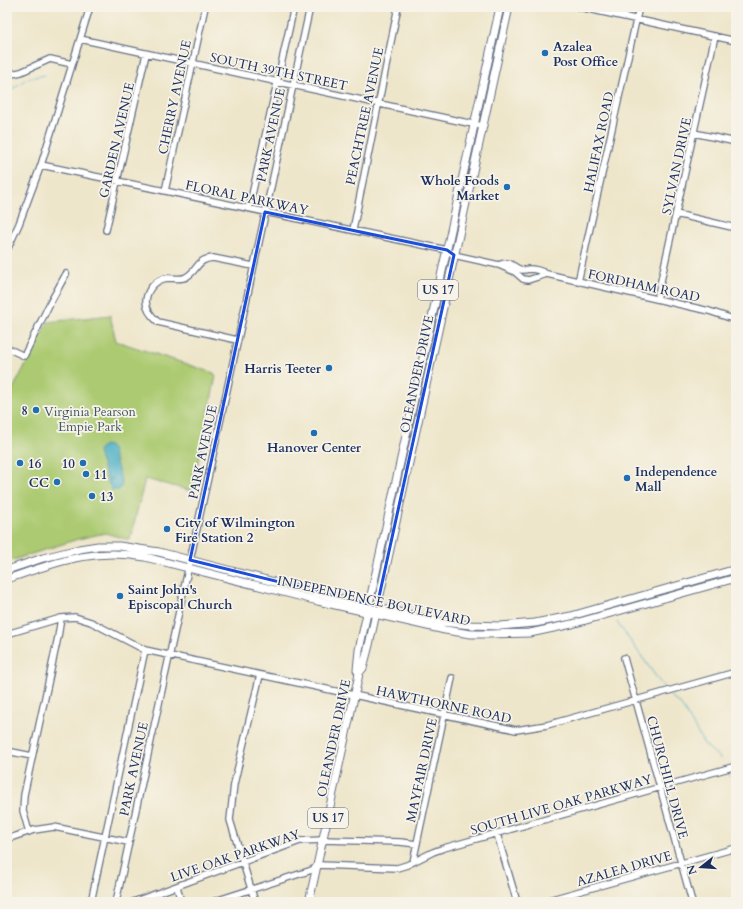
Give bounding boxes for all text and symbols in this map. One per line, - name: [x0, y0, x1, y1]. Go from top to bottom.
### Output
- street label: CHERRY AVENUE: [154, 38, 196, 156]
- place label: Azalea Post Office: [553, 38, 618, 71]
- street label: PEACHTREE AVENUE: [342, 46, 388, 187]
- marker: Azalea Post Office: [540, 48, 550, 58]
- street label: SOUTH 39TH STREET: [208, 49, 350, 95]
- street label: GARDEN AVENUE: [95, 81, 139, 200]
- street label: PARK AVENUE: [252, 87, 290, 184]
- street label: HALIFAX ROAD: [579, 90, 618, 194]
- street label: SYLVAN DRIVE: [658, 116, 696, 217]
- place label: Whole Foods Market: [419, 172, 499, 205]
- street label: FLORAL PARKWAY: [184, 176, 310, 220]
- marker: Whole Foods Market: [502, 182, 512, 192]
- street label: FORDHAM ROAD: [586, 265, 701, 307]
- road number: US 17: [418, 280, 458, 300]
- street label: OLEANDER DRIVE: [396, 314, 438, 435]
- place label: Harris Teeter: [244, 360, 322, 378]
- marker: Harris Teeter: [324, 363, 334, 373]
- place label: 8: [21, 402, 28, 420]
- park label: Virginia Pearson Empie Park: [44, 403, 136, 436]
- street label: PARK AVENUE: [184, 404, 222, 501]
- marker: 8: [31, 405, 41, 415]
- marker: Hanover Center: [309, 428, 319, 438]
- place label: Hanover Center: [267, 439, 362, 457]
- place label: 16: [28, 455, 42, 473]
- place label: 10: [62, 455, 75, 473]
- marker: 16: [15, 458, 25, 468]
- marker: 10: [78, 458, 88, 468]
- place label: Independence Mall: [635, 463, 717, 496]
- place label: 11: [94, 466, 107, 484]
- marker: 11: [81, 469, 91, 479]
- marker: Independence Mall: [622, 473, 632, 483]
- place label: CC: [29, 474, 49, 492]
- marker: CC: [52, 477, 62, 487]
- place label: 13: [100, 488, 114, 506]
- marker: 13: [87, 491, 97, 501]
- place label: City of Wilmington Fire Station 2: [175, 514, 296, 547]
- marker: City of Wilmington Fire Station 2: [162, 524, 172, 534]
- street label: INDEPENDENCE BOULEVARD: [276, 572, 472, 630]
- place label: Saint John's Episcopal Church: [128, 581, 232, 614]
- marker: Saint John's Episcopal Church: [115, 591, 125, 601]
- street label: OLEANDER DRIVE: [313, 678, 355, 799]
- street label: HAWTHORNE ROAD: [375, 682, 513, 728]
- street label: CHURCHILL DRIVE: [642, 714, 692, 841]
- street label: MAYFAIR DRIVE: [402, 716, 442, 824]
- street label: PARK AVENUE: [115, 721, 153, 818]
- street label: SOUTH LIVE OAK PARKWAY: [468, 770, 654, 840]
- road number: US 17: [308, 808, 348, 828]
- street label: LIVE OAK PARKWAY: [168, 825, 303, 887]
- street label: AZALEA DRIVE: [575, 847, 674, 891]
- north arrow: [681, 847, 721, 887]
- text: N: [683, 863, 700, 877]

